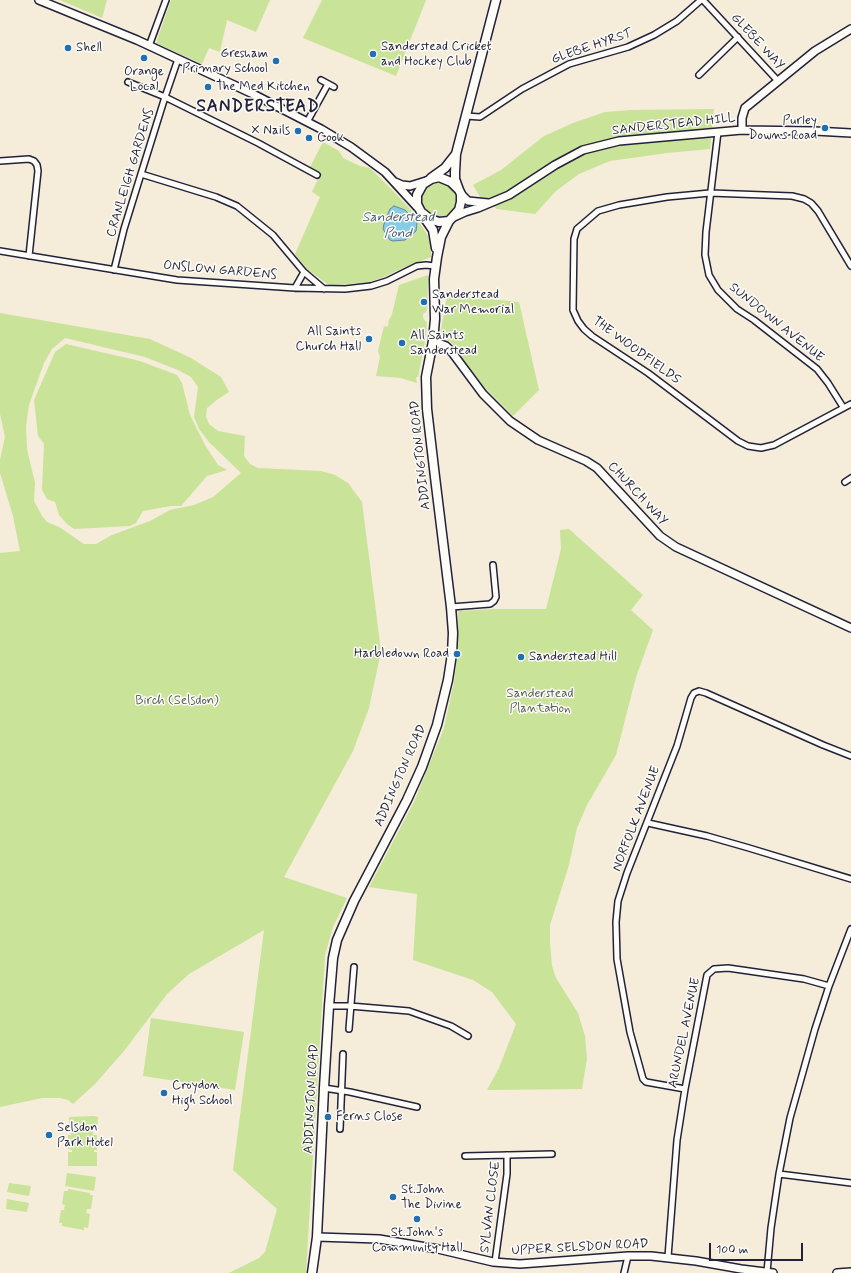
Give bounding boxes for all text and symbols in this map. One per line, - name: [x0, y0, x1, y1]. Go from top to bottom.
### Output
- street label: GLEBE WAY: [727, 11, 787, 73]
- street label: GLEBE HYRST: [549, 26, 635, 68]
- place label: Sanderstead Cricket and Hockey Club: [381, 39, 491, 70]
- place label: Shell: [76, 40, 102, 56]
- marker: Shell: [63, 43, 73, 53]
- place label: Gresham Primary School: [182, 46, 268, 77]
- marker: Sanderstead Cricket and Hockey Club: [368, 49, 378, 59]
- marker: Orange Local: [139, 53, 149, 63]
- marker: Gresham Primary School: [271, 56, 281, 66]
- place label: Orange Local: [124, 64, 164, 95]
- place label: The Med Kitchen: [216, 79, 310, 95]
- marker: The Med Kitchen: [203, 82, 213, 92]
- district label: SANDERSTEAD: [193, 97, 323, 117]
- street label: CRANLEIGH GARDENS: [104, 107, 158, 239]
- street label: SANDERSTEAD HILL: [611, 111, 737, 139]
- place label: Purley Downs Road: [749, 113, 817, 144]
- place label: X Nails: [252, 123, 290, 139]
- marker: Purley Downs Road: [820, 123, 830, 133]
- marker: X Nails: [293, 126, 303, 136]
- place label: Cook: [317, 130, 344, 146]
- marker: Cook: [304, 133, 314, 143]
- water label: Sanderstead Pond: [362, 210, 434, 242]
- street label: ONSLOW GARDENS: [163, 258, 277, 284]
- street label: SUNDOWN AVENUE: [725, 280, 827, 366]
- place label: Sanderstead War Memorial: [432, 287, 514, 318]
- marker: Sanderstead War Memorial: [419, 297, 429, 307]
- street label: THE WOODFIELDS: [589, 314, 683, 388]
- place label: All Saints Church Hall: [295, 324, 361, 355]
- place label: All Saints Sanderstead: [410, 328, 477, 359]
- marker: All Saints Church Hall: [364, 334, 374, 344]
- marker: All Saints Sanderstead: [397, 338, 407, 348]
- street label: ADDINGTON ROAD: [407, 400, 435, 510]
- street label: CHURCH WAY: [604, 459, 670, 529]
- place label: Harbledown Road: [354, 646, 449, 662]
- marker: Harbledown Road: [452, 649, 462, 659]
- place label: Sanderstead Hill: [529, 649, 617, 665]
- marker: Sanderstead Hill: [516, 652, 526, 662]
- park label: Sanderstead Plantation: [506, 686, 574, 717]
- park label: Birch (Selsdon): [135, 693, 219, 709]
- street label: ADDINGTON ROAD: [372, 723, 430, 829]
- street label: NORFOLK AVENUE: [610, 764, 664, 874]
- street label: ARUNDEL AVENUE: [666, 976, 704, 1090]
- street label: ADDINGTON ROAD: [301, 1044, 323, 1154]
- place label: Croydon High School: [172, 1078, 233, 1109]
- marker: Croydon High School: [159, 1088, 169, 1098]
- place label: Ferns Close: [336, 1109, 403, 1125]
- marker: Ferns Close: [323, 1112, 333, 1122]
- place label: Selsdon Park Hotel: [57, 1120, 113, 1151]
- marker: Selsdon Park Hotel: [44, 1130, 54, 1140]
- street label: SYLVAN CLOSE: [478, 1160, 504, 1254]
- place label: St.John The Divine: [401, 1182, 462, 1213]
- marker: St.John The Divine: [388, 1192, 398, 1202]
- marker: St.John's Community Hall: [412, 1214, 422, 1224]
- place label: St.John's Community Hall: [372, 1225, 462, 1256]
- scale bar: [711, 1235, 805, 1261]
- street label: UPPER SELSDON ROAD: [511, 1237, 649, 1259]
- text: 100 m: [716, 1242, 748, 1258]

